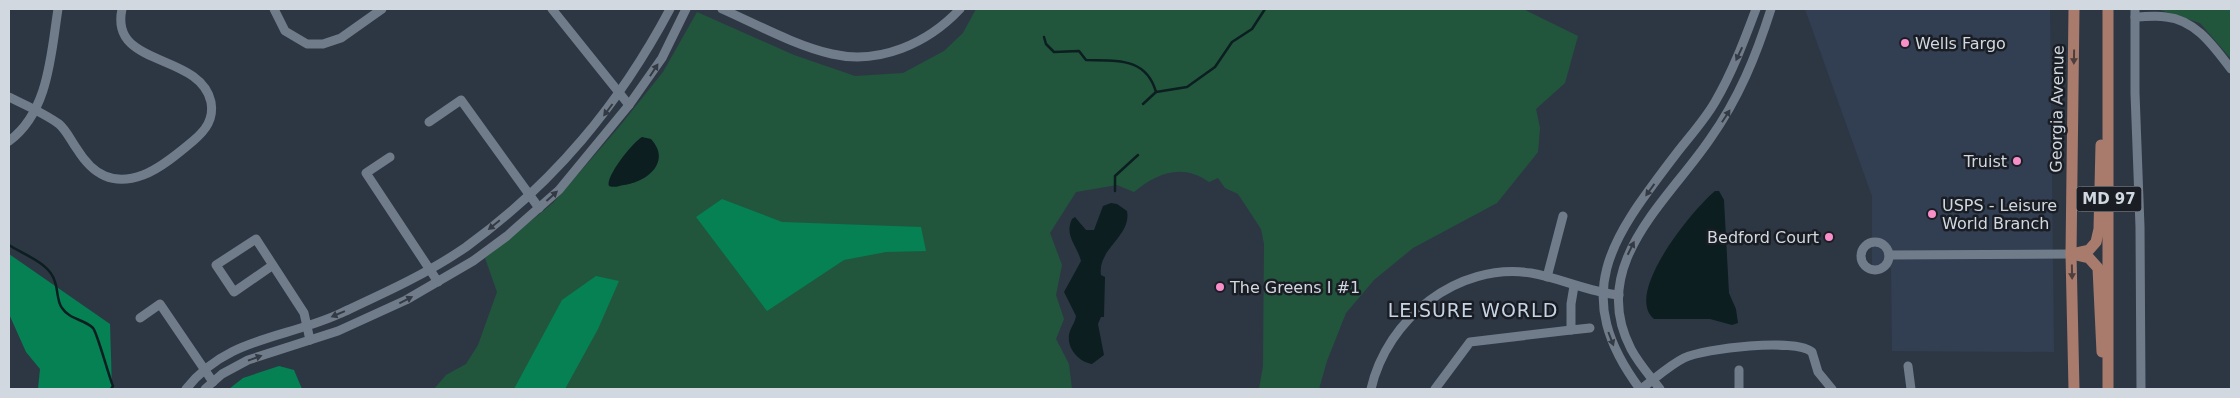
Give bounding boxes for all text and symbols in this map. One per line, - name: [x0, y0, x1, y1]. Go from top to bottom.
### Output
- place label: Wells Fargo: [1915, 34, 2006, 53]
- marker: Wells Fargo: [1899, 37, 1911, 49]
- street label: Georgia Avenue: [2046, 45, 2068, 173]
- one-way arrow: [1734, 47, 1742, 61]
- one-way arrow: [2070, 50, 2078, 66]
- one-way arrow: [649, 63, 659, 76]
- one-way arrow: [602, 103, 613, 116]
- one-way arrow: [1721, 109, 1730, 123]
- place label: Truist: [1963, 152, 2007, 171]
- marker: Truist: [2011, 155, 2023, 167]
- one-way arrow: [1645, 183, 1655, 197]
- road number: MD 97: [2076, 186, 2142, 212]
- one-way arrow: [546, 190, 558, 202]
- place label: USPS - Leisure World Branch: [1942, 196, 2057, 233]
- marker: USPS - Leisure World Branch: [1926, 208, 1938, 220]
- one-way arrow: [487, 220, 501, 230]
- place label: Bedford Court: [1707, 228, 1819, 247]
- marker: Bedford Court: [1823, 231, 1835, 243]
- one-way arrow: [1627, 241, 1635, 255]
- one-way arrow: [2068, 265, 2076, 281]
- place label: The Greens I #1: [1229, 278, 1360, 297]
- marker: The Greens I #1: [1214, 281, 1226, 293]
- one-way arrow: [399, 296, 413, 304]
- district label: LEISURE WORLD: [1388, 299, 1558, 321]
- one-way arrow: [330, 310, 345, 318]
- one-way arrow: [1608, 332, 1616, 346]
- one-way arrow: [247, 354, 262, 361]

